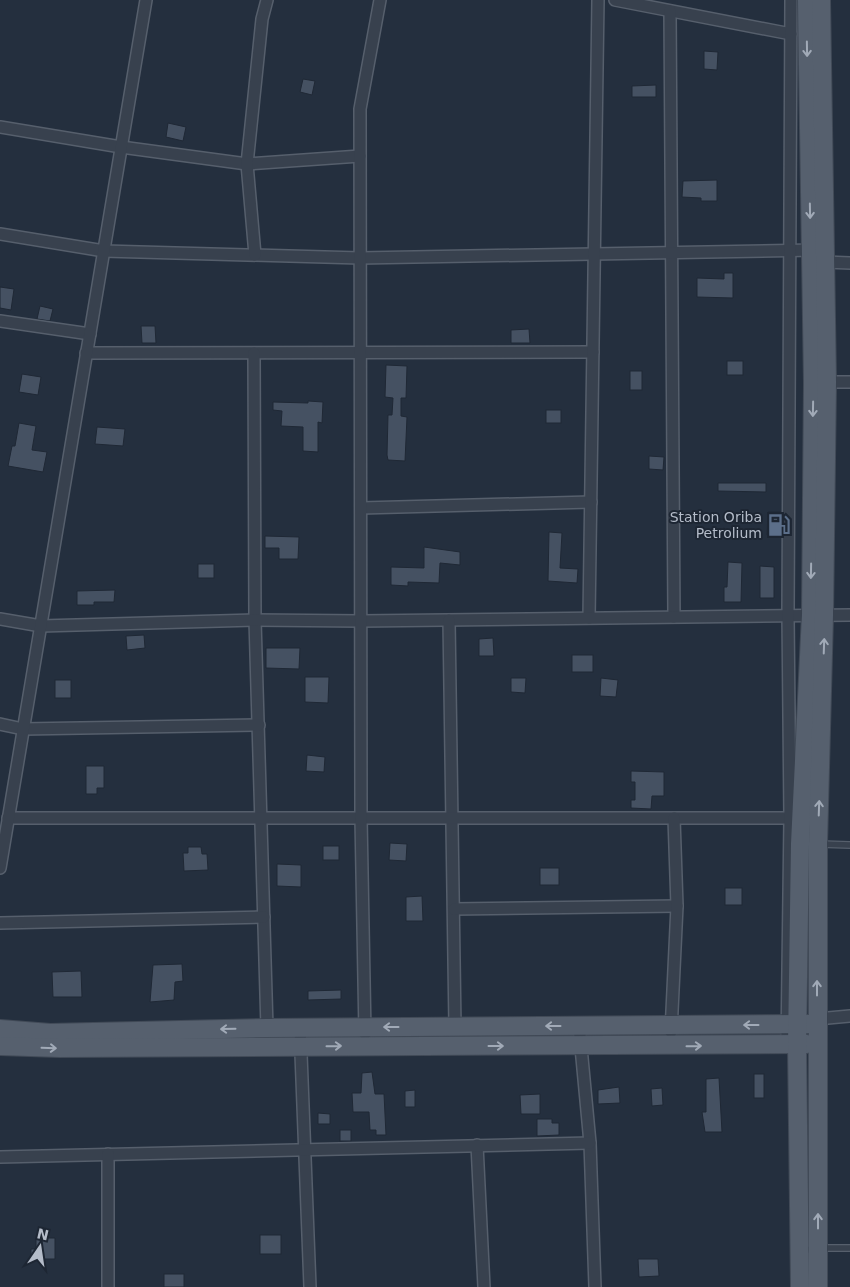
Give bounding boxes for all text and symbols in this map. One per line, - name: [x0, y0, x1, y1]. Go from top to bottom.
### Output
- one-way arrow: [802, 40, 812, 56]
- one-way arrow: [805, 202, 815, 219]
- one-way arrow: [808, 400, 818, 416]
- place label: Station Oriba Petrolium: [670, 509, 762, 541]
- fuel station icon: Station Oriba Petrolium: [766, 512, 792, 538]
- one-way arrow: [806, 562, 816, 579]
- one-way arrow: [819, 638, 828, 654]
- one-way arrow: [814, 801, 824, 817]
- one-way arrow: [812, 981, 822, 997]
- one-way arrow: [743, 1020, 759, 1030]
- one-way arrow: [545, 1021, 562, 1031]
- one-way arrow: [383, 1022, 399, 1032]
- one-way arrow: [220, 1024, 236, 1034]
- one-way arrow: [325, 1041, 341, 1051]
- one-way arrow: [488, 1041, 504, 1051]
- one-way arrow: [685, 1041, 701, 1050]
- one-way arrow: [40, 1043, 56, 1053]
- one-way arrow: [813, 1213, 823, 1230]
- north arrow: [15, 1222, 65, 1272]
- text: N: [35, 1225, 50, 1243]

